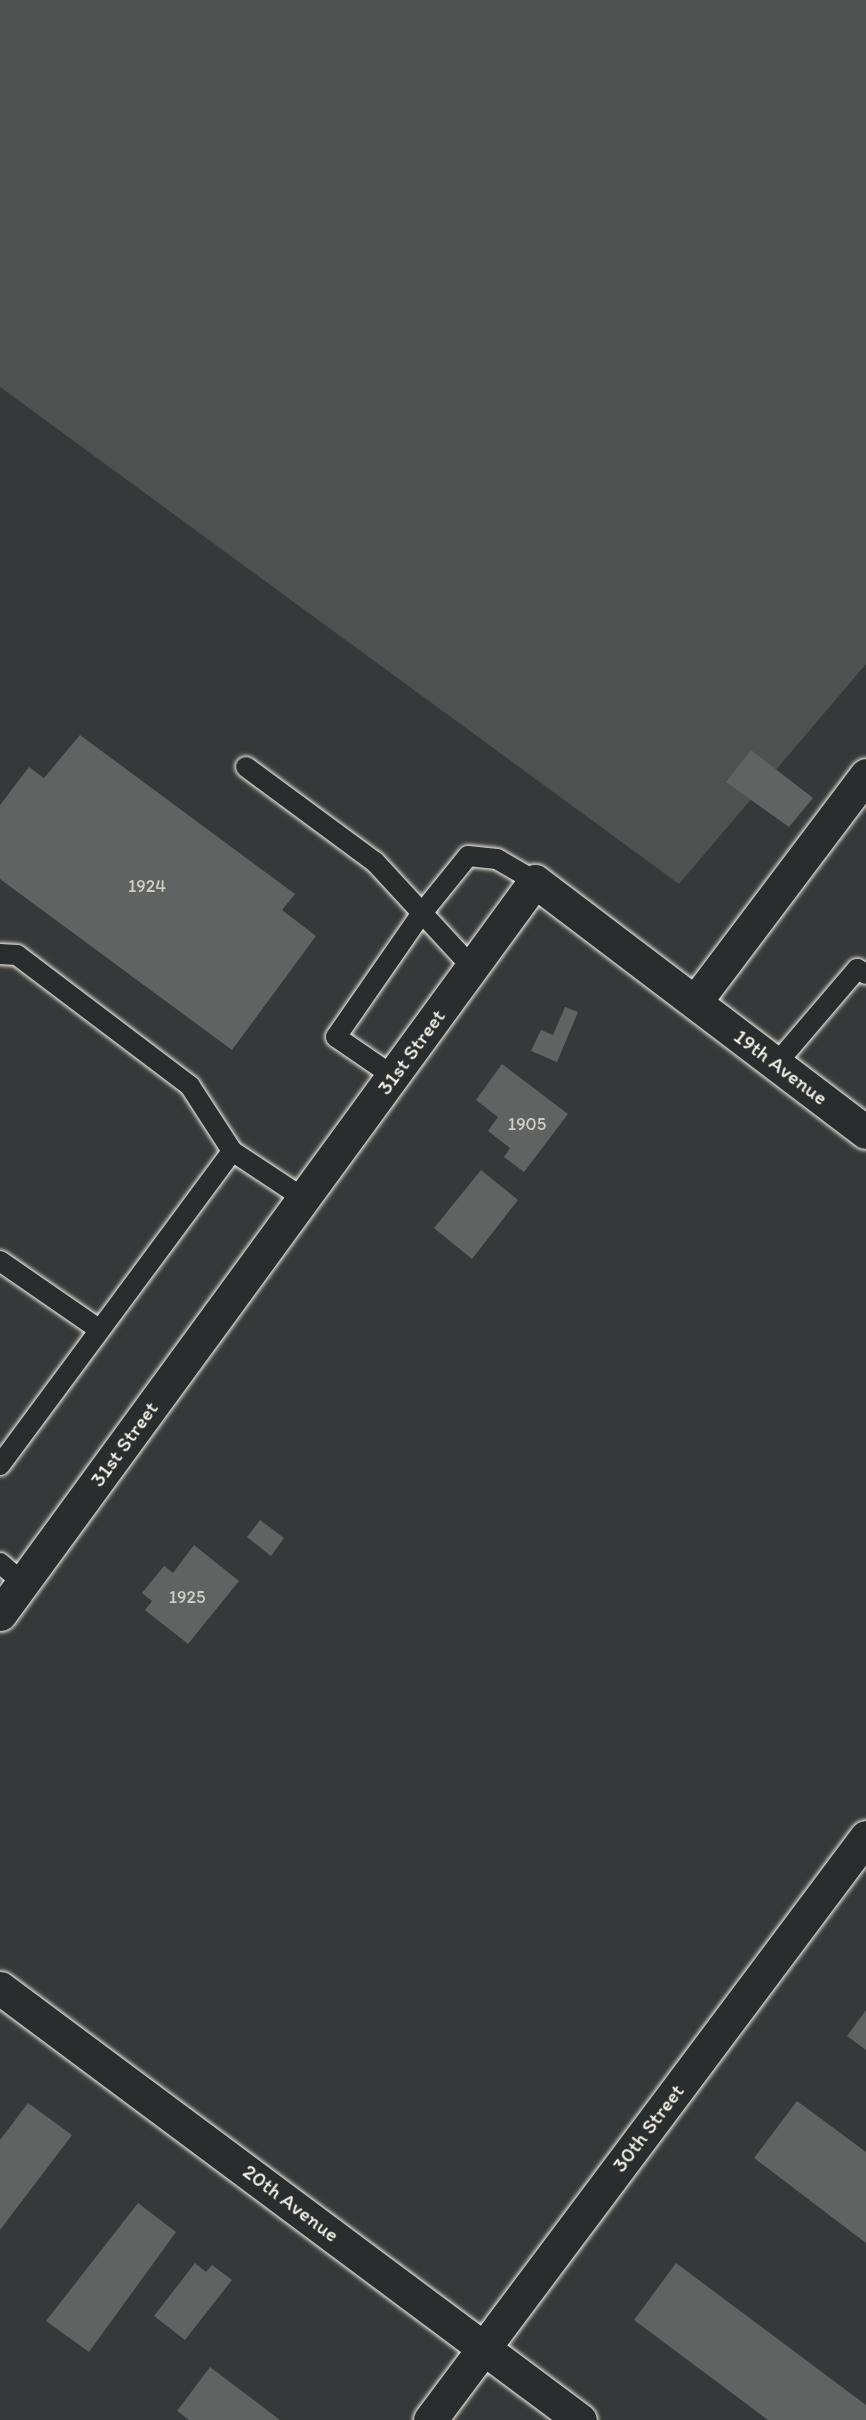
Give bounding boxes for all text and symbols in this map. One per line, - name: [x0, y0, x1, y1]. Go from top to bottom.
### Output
- house number: 1924: [128, 875, 166, 897]
- street label: 31st Street: [372, 1005, 450, 1099]
- street label: 19th Avenue: [730, 1024, 832, 1110]
- house number: 1905: [508, 1113, 546, 1135]
- street label: 31st Street: [85, 1397, 163, 1491]
- house number: 1925: [169, 1586, 205, 1608]
- street label: 30th Street: [607, 2079, 689, 2177]
- street label: 20th Avenue: [238, 2159, 344, 2247]

